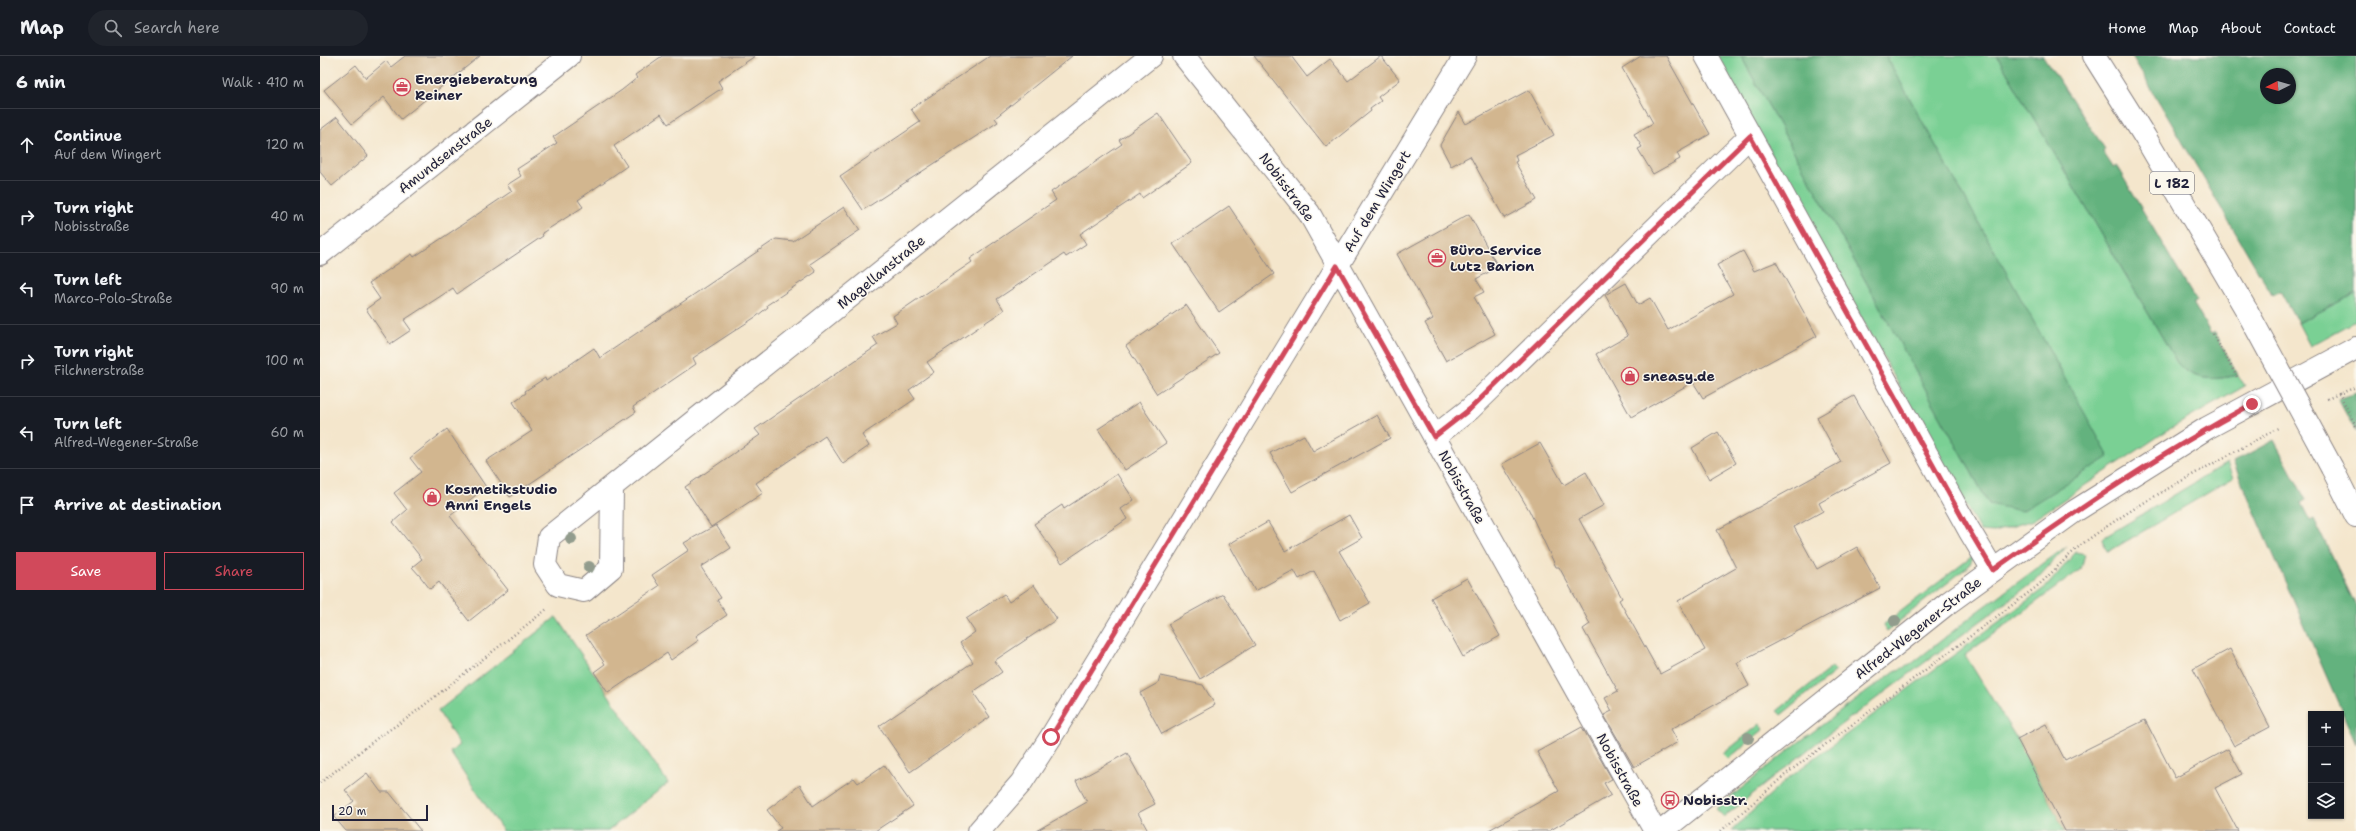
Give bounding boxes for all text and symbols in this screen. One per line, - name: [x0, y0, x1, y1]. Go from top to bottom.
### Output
- search box: [88, 10, 368, 46]
- text: Map: [20, 15, 64, 40]
- icon: search: [102, 17, 124, 39]
- text: Search here: [134, 18, 220, 38]
- text: Home: [2108, 19, 2147, 37]
- text: Map: [2169, 19, 2199, 37]
- text: About: [2221, 19, 2262, 37]
- text: Contact: [2284, 19, 2336, 37]
- north arrow: [2260, 68, 2296, 104]
- place label: Energieberatung Reiner: [415, 70, 537, 104]
- text: 6 min: [16, 71, 66, 93]
- text: Walk · 410 m: [222, 74, 304, 91]
- office icon: Energieberatung Reiner: [392, 77, 412, 97]
- street label: Amundsenstraße: [394, 113, 496, 197]
- text: Continue: [54, 126, 122, 146]
- icon: ahead: [16, 134, 38, 156]
- text: 120 m: [266, 136, 304, 153]
- text: Auf dem Wingert: [54, 146, 161, 163]
- street label: Auf dem Wingert: [1340, 147, 1414, 255]
- street label: Nobisstraße: [1255, 149, 1319, 225]
- road number: L 182: [2150, 172, 2194, 194]
- text: Turn right: [54, 198, 134, 218]
- icon: right: [16, 206, 38, 228]
- text: 40 m: [270, 208, 304, 225]
- text: Nobisstraße: [54, 218, 130, 235]
- street label: Magellanstraße: [833, 231, 929, 313]
- place label: Büro-Service Lutz Barion: [1450, 241, 1542, 275]
- office icon: Büro-Service Lutz Barion: [1427, 248, 1447, 268]
- text: Turn left: [54, 270, 122, 290]
- icon: left: [16, 278, 38, 300]
- text: 90 m: [270, 280, 304, 297]
- text: Marco-Polo-Straße: [54, 290, 173, 307]
- text: Turn right: [54, 342, 134, 362]
- icon: right: [16, 350, 38, 372]
- text: 100 m: [265, 352, 304, 369]
- text: Filchnerstraße: [54, 362, 144, 379]
- shop icon: sneasy.de: [1620, 366, 1640, 386]
- place label: sneasy.de: [1643, 367, 1715, 385]
- route end: [2243, 395, 2261, 413]
- text: Turn left: [54, 414, 122, 434]
- icon: left: [16, 422, 38, 444]
- text: 60 m: [271, 424, 304, 441]
- text: Alfred-Wegener-Straße: [54, 434, 199, 451]
- street label: Nobisstraße: [1434, 447, 1490, 527]
- place label: Kosmetikstudio Anni Engels: [445, 480, 557, 514]
- shop icon: Kosmetikstudio Anni Engels: [422, 487, 442, 507]
- icon: arrive: [16, 494, 38, 516]
- text: Arrive at destination: [54, 495, 222, 515]
- button: Save: [16, 552, 156, 590]
- button: Share: [164, 552, 304, 590]
- street label: Alfred-Wegener-Straße: [1851, 573, 1985, 683]
- map controls: [2308, 711, 2344, 819]
- button: +: [2308, 711, 2344, 747]
- route start: [1042, 728, 1060, 746]
- street label: Nobisstraße: [1592, 730, 1648, 810]
- button: −: [2308, 747, 2344, 783]
- button: layers: [2308, 783, 2344, 819]
- bus stop icon: Nobisstr.: [1660, 790, 1680, 810]
- place label: Nobisstr.: [1683, 791, 1748, 809]
- scale bar: [332, 803, 428, 822]
- text: 20 m: [338, 804, 366, 819]

